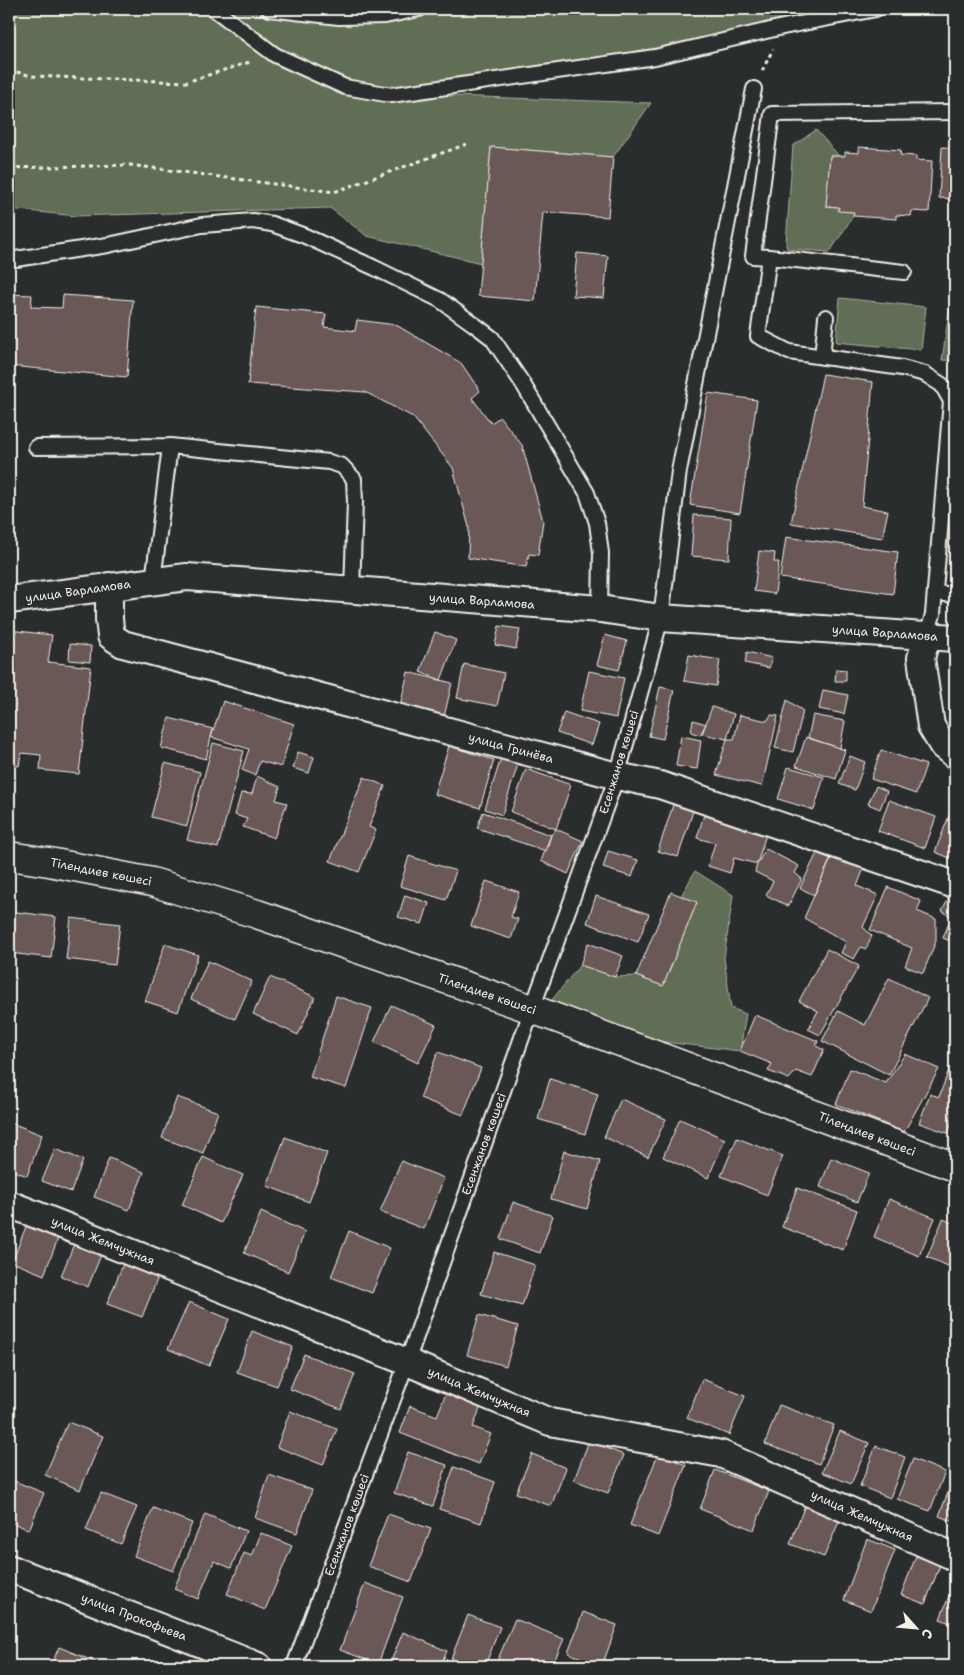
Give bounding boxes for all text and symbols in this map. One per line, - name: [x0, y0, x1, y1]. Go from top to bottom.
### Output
- street label: улица Варламова: [24, 576, 132, 606]
- street label: улица Варламова: [429, 589, 536, 613]
- street label: улица Варламова: [832, 621, 939, 645]
- street label: Есенжанов көшесі: [596, 708, 642, 816]
- street label: улица Гринёва: [467, 729, 556, 767]
- street label: Тілендиев көшесі: [49, 854, 153, 890]
- street label: Тілендиев көшесі: [436, 970, 538, 1018]
- street label: Есенжанов көшесі: [458, 1091, 510, 1197]
- street label: Тілендиев көшесі: [816, 1108, 918, 1160]
- street label: улица Жемчужная: [49, 1213, 157, 1269]
- street label: улица Жемчужная: [425, 1363, 533, 1421]
- street label: Есенжанов көшесі: [321, 1472, 373, 1578]
- street label: улица Жемчужная: [808, 1486, 916, 1546]
- street label: улица Прокофьева: [79, 1589, 190, 1645]
- north arrow: [892, 1602, 942, 1652]
- text: С: [918, 1626, 938, 1642]

